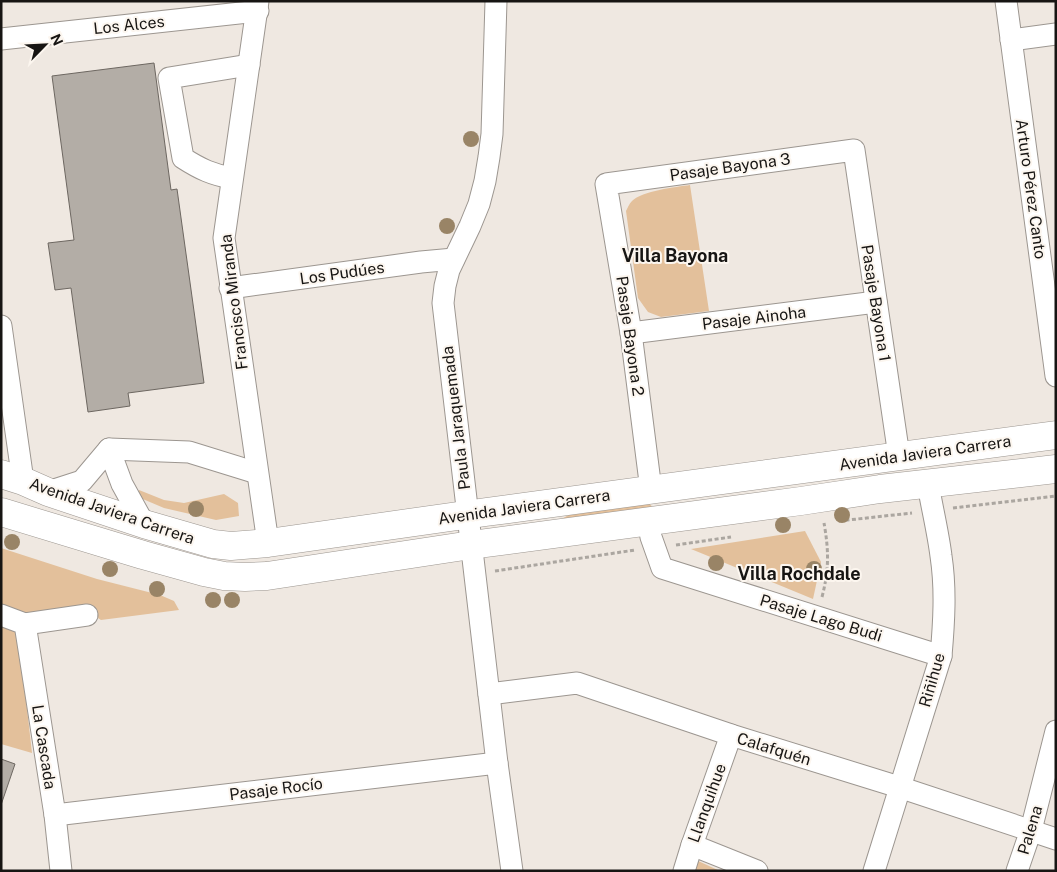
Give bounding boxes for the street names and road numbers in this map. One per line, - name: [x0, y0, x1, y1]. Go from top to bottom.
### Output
- street label: Los Alces: [92, 12, 166, 38]
- street label: Arturo Pérez Canto: [1012, 118, 1050, 260]
- street label: Pasaje Bayona 3: [668, 149, 792, 185]
- street label: Francisco Miranda: [216, 233, 252, 371]
- street label: Pasaje Bayona 1: [857, 243, 895, 363]
- street label: Los Pudúes: [298, 258, 386, 288]
- street label: Pasaje Bayona 2: [612, 275, 648, 397]
- street label: Pasaje Ainoha: [701, 302, 807, 334]
- street label: Paula Jaraquemada: [438, 345, 474, 491]
- street label: Avenida Javiera Carrera: [838, 432, 1012, 474]
- street label: Avenida Javiera Carrera: [27, 474, 197, 548]
- street label: Avenida Javiera Carrera: [437, 486, 611, 528]
- street label: Pasaje Lago Budi: [758, 590, 884, 646]
- street label: Riñihue: [915, 651, 949, 709]
- street label: La Cascada: [28, 703, 60, 791]
- street label: Calafquén: [735, 729, 813, 769]
- street label: Llanquihue: [684, 761, 730, 845]
- street label: Pasaje Rocío: [228, 774, 324, 804]
- street label: Palena: [1014, 803, 1046, 857]

